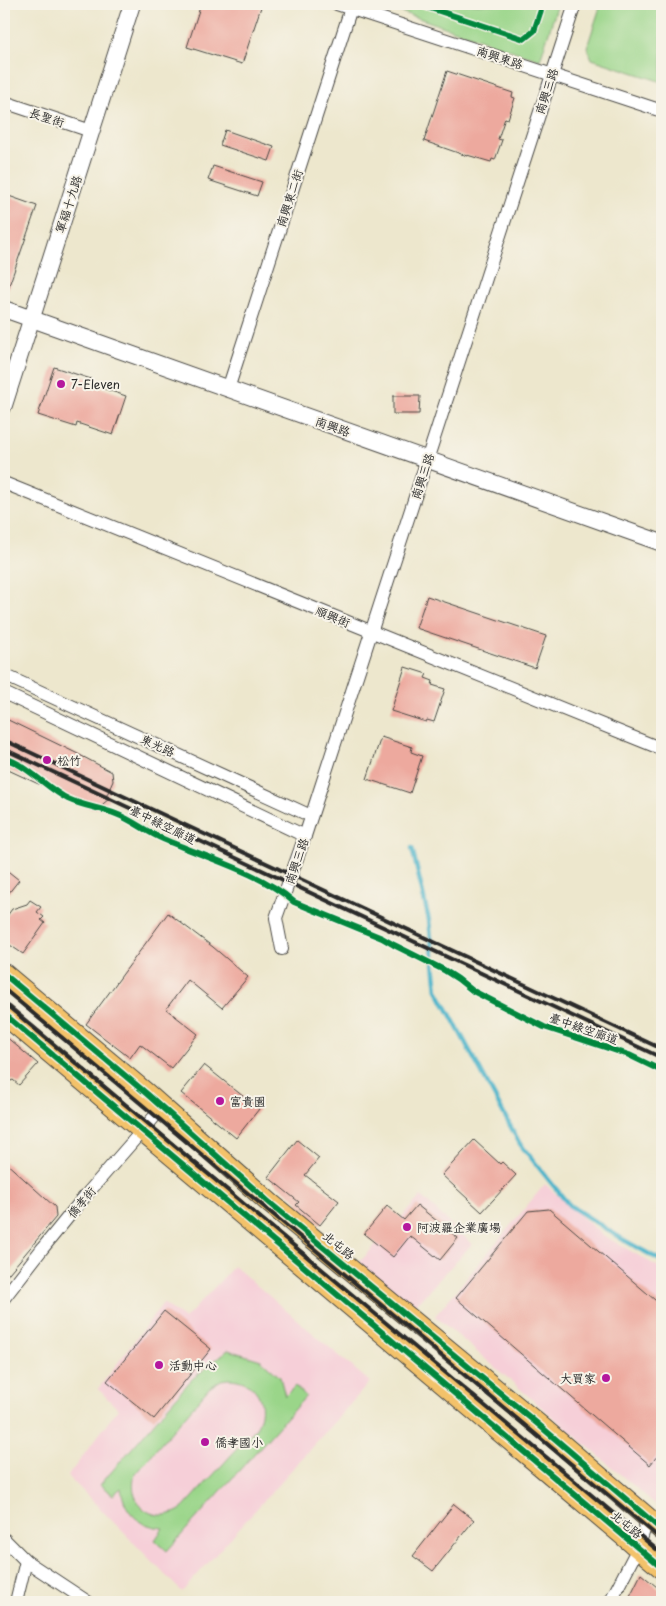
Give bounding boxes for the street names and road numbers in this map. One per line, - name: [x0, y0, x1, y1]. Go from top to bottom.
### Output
- street label: 南興東路: [474, 41, 526, 73]
- street label: 南興三路: [530, 65, 562, 117]
- street label: 長聖街: [27, 103, 67, 131]
- street label: 南興東二街: [271, 167, 307, 229]
- street label: 軍福十九路: [50, 173, 86, 235]
- street label: 南興路: [313, 412, 353, 440]
- street label: 南興三路: [406, 450, 438, 502]
- street label: 順興街: [313, 601, 353, 631]
- street label: 東光路: [138, 729, 178, 761]
- street label: 臺中綠空廊道: [127, 800, 199, 848]
- street label: 南興三路: [280, 835, 312, 887]
- street label: 臺中綠空廊道: [547, 1008, 621, 1048]
- street label: 僑孝街: [63, 1182, 99, 1222]
- street label: 北屯路: [319, 1227, 359, 1263]
- street label: 北屯路: [607, 1506, 647, 1542]

